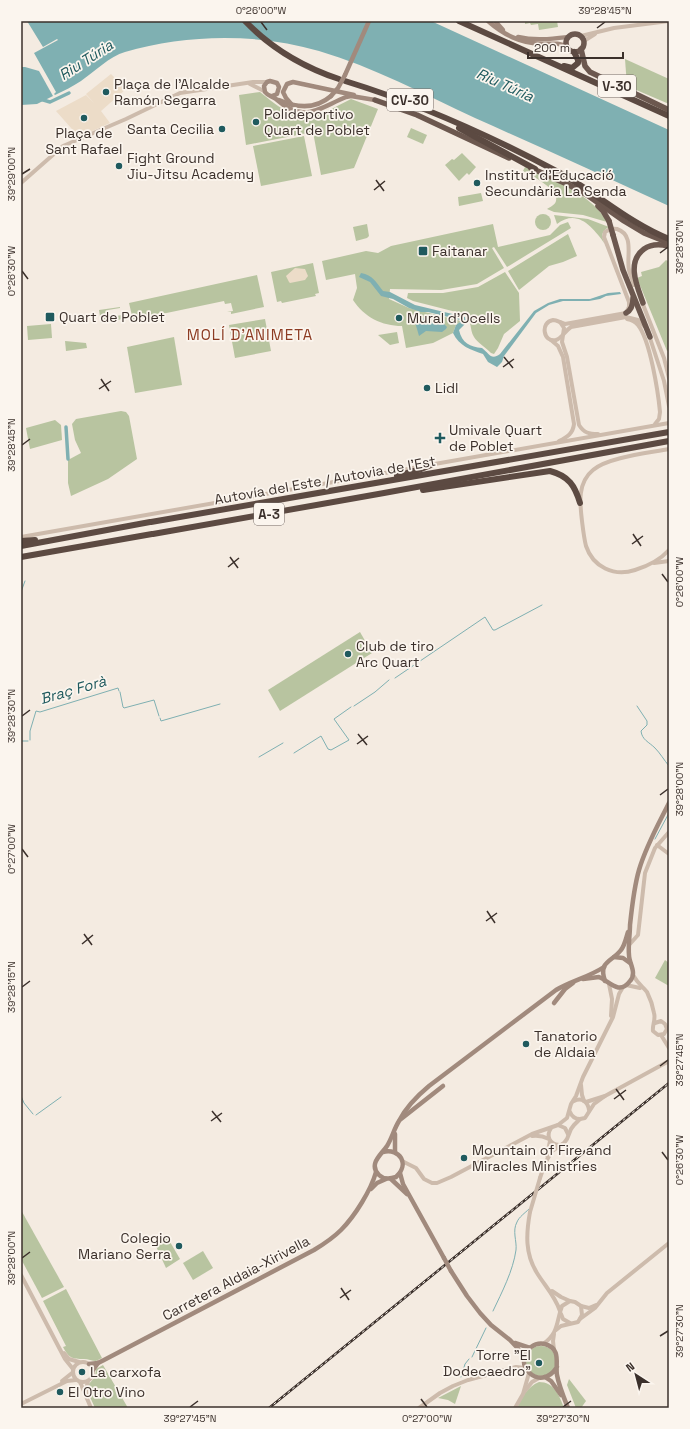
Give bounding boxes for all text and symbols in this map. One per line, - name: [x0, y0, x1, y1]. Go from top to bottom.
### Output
- text: 0°26'00"W: [236, 4, 287, 17]
- text: 39°28'45"N: [578, 4, 632, 17]
- scale bar: [528, 34, 623, 60]
- water label: Riu Túria: [55, 35, 117, 84]
- text: 200 m: [534, 40, 570, 56]
- water label: Riu Túria: [474, 64, 537, 106]
- place label: Plaça de l'Alcalde Ramón Segarra: [114, 75, 230, 109]
- road number: V-30: [598, 75, 636, 97]
- marker: Plaça de l'Alcalde Ramón Segarra: [101, 87, 111, 97]
- road number: CV-30: [387, 89, 433, 111]
- place label: Polideportivo Quart de Poblet: [264, 105, 370, 139]
- marker: Plaça de Sant Rafael: [79, 113, 89, 123]
- marker: Polideportivo Quart de Poblet: [251, 117, 261, 127]
- place label: Santa Cecilia: [127, 120, 214, 138]
- place label: Plaça de Sant Rafael: [45, 124, 123, 158]
- marker: Santa Cecilia: [217, 124, 227, 134]
- text: 39°29'00"N: [5, 147, 18, 201]
- place label: Fight Ground Jiu-Jitsu Academy: [127, 149, 254, 183]
- marker: Fight Ground Jiu-Jitsu Academy: [114, 161, 124, 171]
- place label: Institut d'Educació Secundària La Senda: [485, 166, 627, 200]
- marker: Institut d'Educació Secundària La Senda: [472, 178, 482, 188]
- text: 39°28'30"N: [673, 220, 686, 274]
- place label: Faitanar: [432, 242, 487, 260]
- marker: Faitanar: [417, 245, 429, 257]
- text: 0°26'30"W: [5, 246, 18, 296]
- place label: Quart de Poblet: [59, 308, 165, 326]
- place label: Mural d'Ocells: [407, 309, 500, 327]
- marker: Quart de Poblet: [44, 311, 56, 323]
- marker: Mural d'Ocells: [394, 313, 404, 323]
- district label: MOLÍ D'ANIMETA: [187, 325, 313, 344]
- place label: Lidl: [435, 379, 459, 397]
- marker: Lidl: [422, 383, 432, 393]
- text: 39°28'45"N: [5, 418, 18, 472]
- place label: Umivale Quart de Poblet: [449, 421, 542, 455]
- marker: Umivale Quart de Poblet: [434, 432, 446, 444]
- street label: Autovía del Este / Autovia de l'Est: [213, 452, 437, 508]
- road number: A-3: [254, 503, 284, 525]
- text: 0°26'00"W: [673, 556, 686, 607]
- place label: Club de tiro Arc Quart: [356, 637, 434, 671]
- marker: Club de tiro Arc Quart: [343, 649, 353, 659]
- water label: Braç Forà: [38, 671, 108, 708]
- text: 39°28'30"N: [5, 689, 18, 743]
- text: 39°28'00"N: [673, 762, 686, 816]
- text: 0°27'00"W: [5, 824, 18, 874]
- text: 39°28'15"N: [5, 961, 18, 1013]
- place label: Tanatorio de Aldaia: [534, 1027, 597, 1061]
- text: 39°27'45"N: [673, 1034, 686, 1086]
- marker: Tanatorio de Aldaia: [521, 1039, 531, 1049]
- text: 0°26'30"W: [673, 1135, 686, 1185]
- place label: Mountain of Fire and Miracles Ministries: [472, 1141, 612, 1175]
- marker: Mountain of Fire and Miracles Ministries: [459, 1153, 469, 1163]
- place label: Colegio Mariano Serra: [78, 1229, 171, 1263]
- text: 39°28'00"N: [5, 1231, 18, 1285]
- street label: Carretera Aldaia-Xirivella: [159, 1231, 313, 1325]
- marker: Colegio Mariano Serra: [174, 1241, 184, 1251]
- text: 39°27'30"N: [673, 1304, 686, 1358]
- place label: Torre "El Dodecaedro": [443, 1346, 531, 1380]
- north arrow: [616, 1355, 656, 1395]
- marker: Torre "El Dodecaedro": [534, 1358, 544, 1368]
- text: N: [623, 1359, 637, 1375]
- place label: La carxofa: [90, 1363, 161, 1381]
- marker: La carxofa: [77, 1367, 87, 1377]
- place label: El Otro Vino: [68, 1383, 145, 1401]
- marker: El Otro Vino: [55, 1387, 65, 1397]
- text: 39°27'45"N: [164, 1412, 216, 1425]
- text: 0°27'00"W: [402, 1412, 452, 1425]
- text: 39°27'30"N: [536, 1412, 590, 1425]

